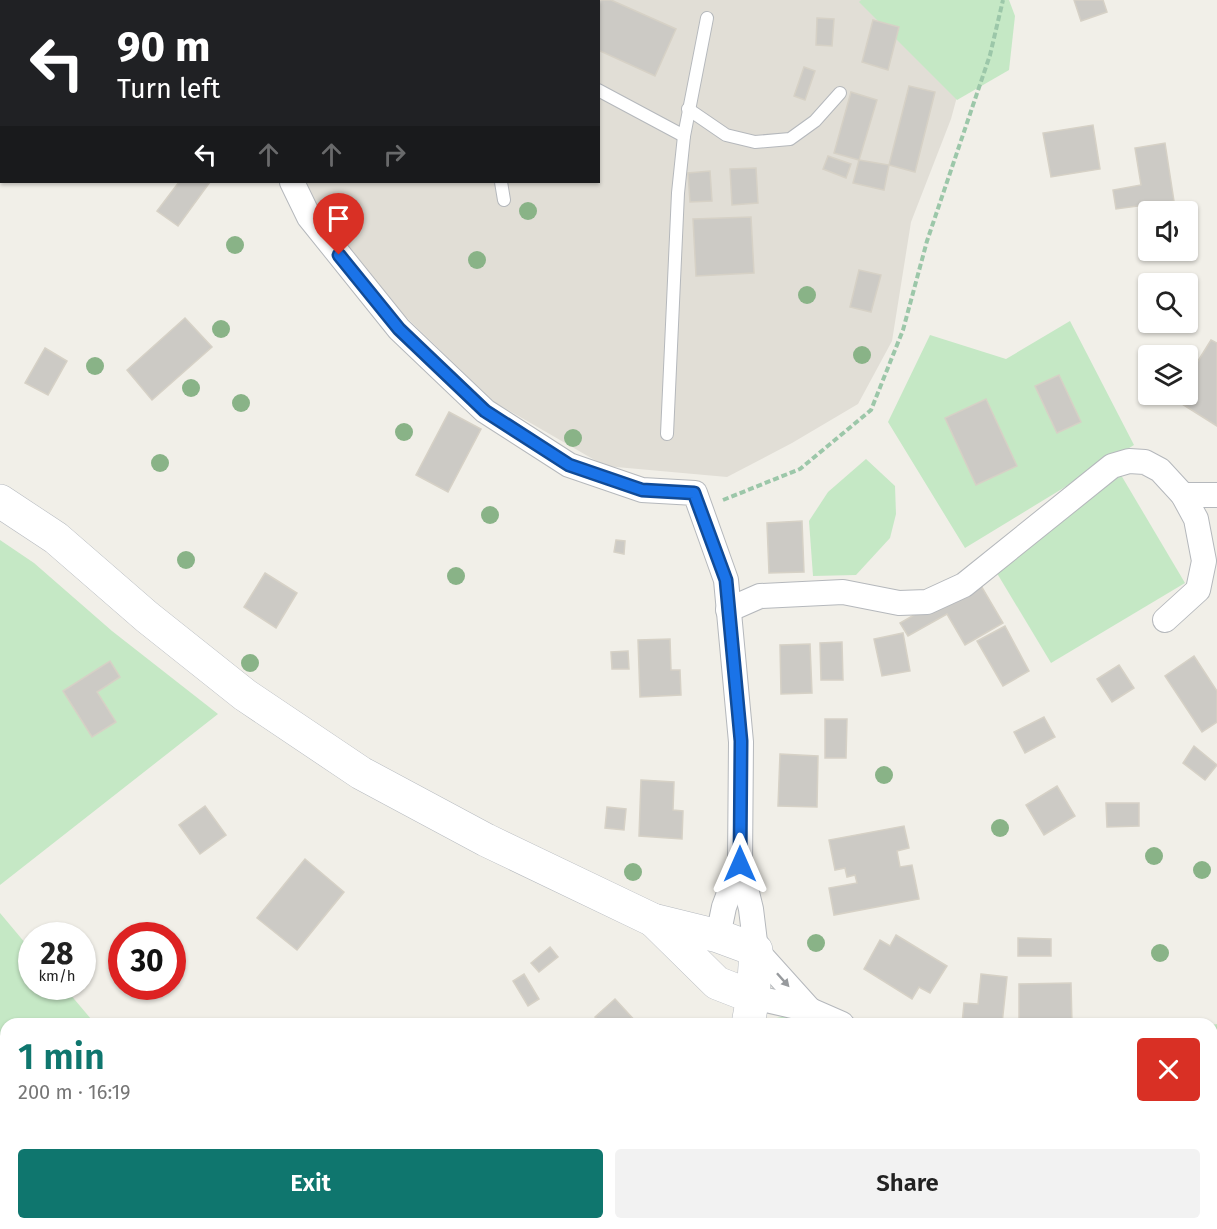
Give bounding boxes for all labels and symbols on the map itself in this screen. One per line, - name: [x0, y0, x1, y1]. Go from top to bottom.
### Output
- pin: [313, 193, 364, 255]
- position arrow: [708, 832, 772, 896]
- speed limit sign: 30: [108, 922, 186, 1000]
- one-way arrow: [776, 972, 789, 987]

